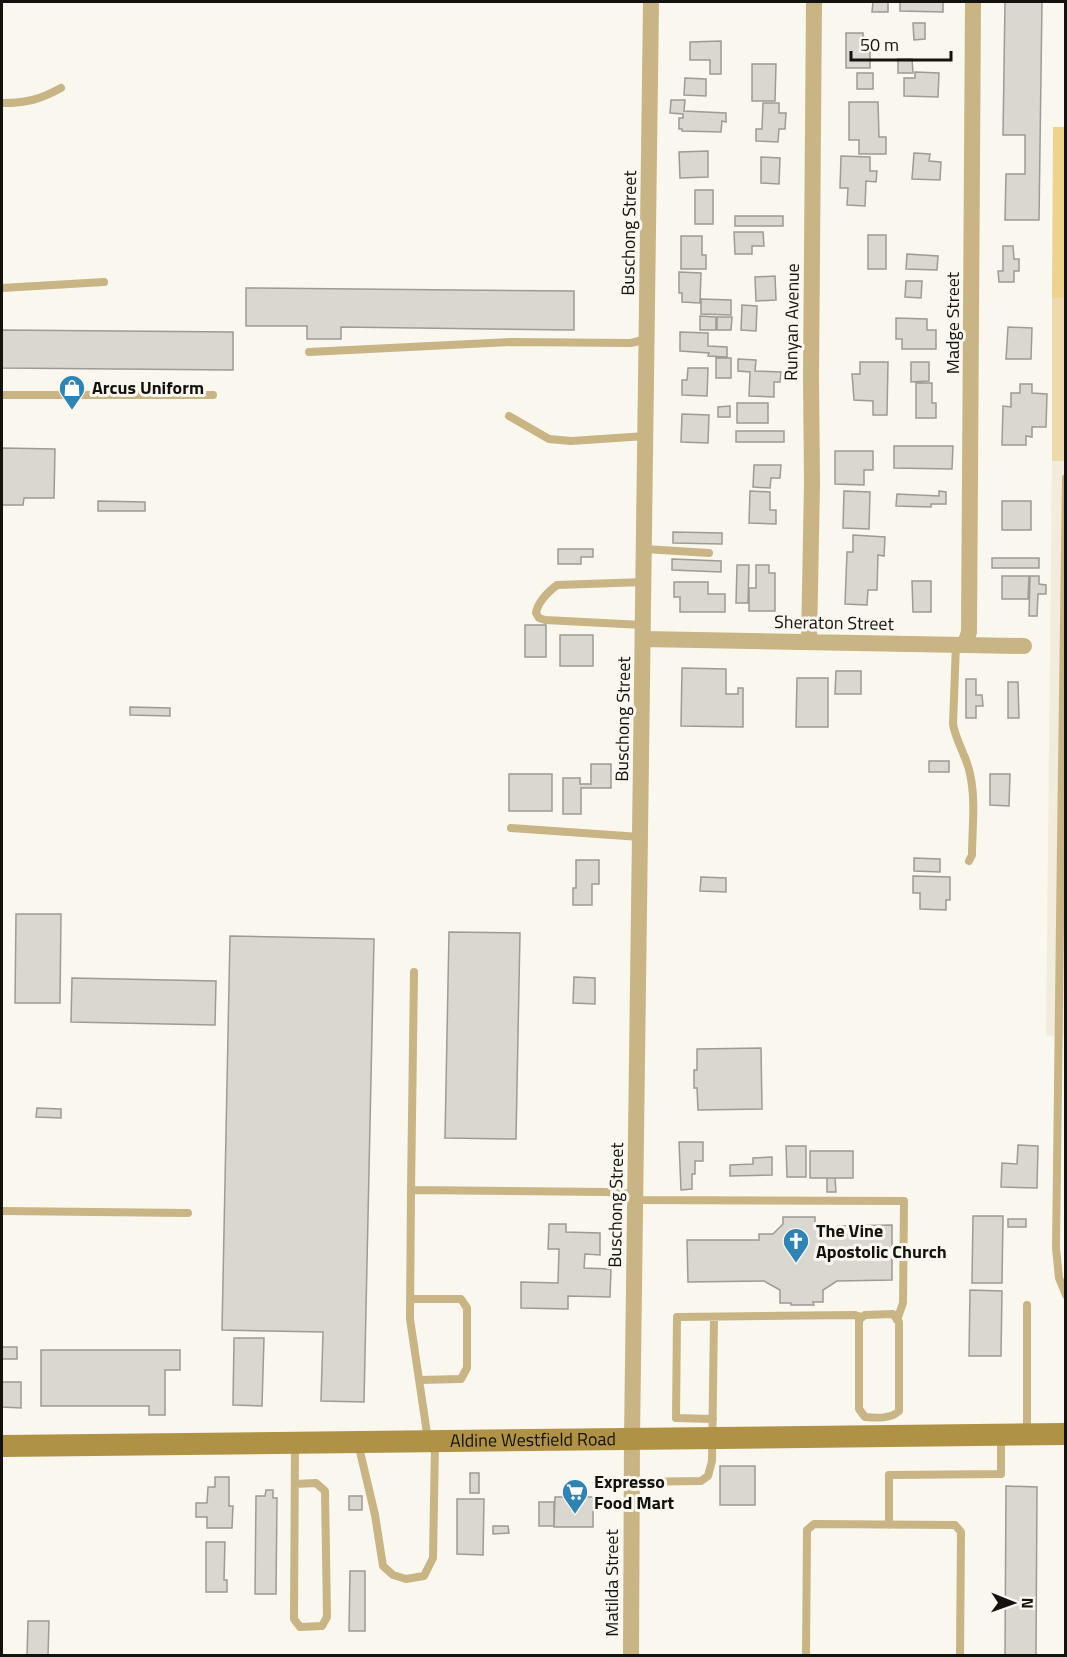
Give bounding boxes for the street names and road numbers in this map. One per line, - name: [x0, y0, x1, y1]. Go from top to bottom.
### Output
- street label: Buschong Street: [614, 169, 643, 296]
- street label: Runyan Avenue: [777, 263, 806, 381]
- street label: Madge Street: [939, 271, 966, 374]
- street label: Sheraton Street: [774, 608, 895, 637]
- street label: Buschong Street: [608, 655, 637, 782]
- street label: Buschong Street: [601, 1141, 630, 1268]
- street label: Aldine Westfield Road: [450, 1425, 616, 1454]
- street label: Matilda Street: [598, 1529, 625, 1637]

